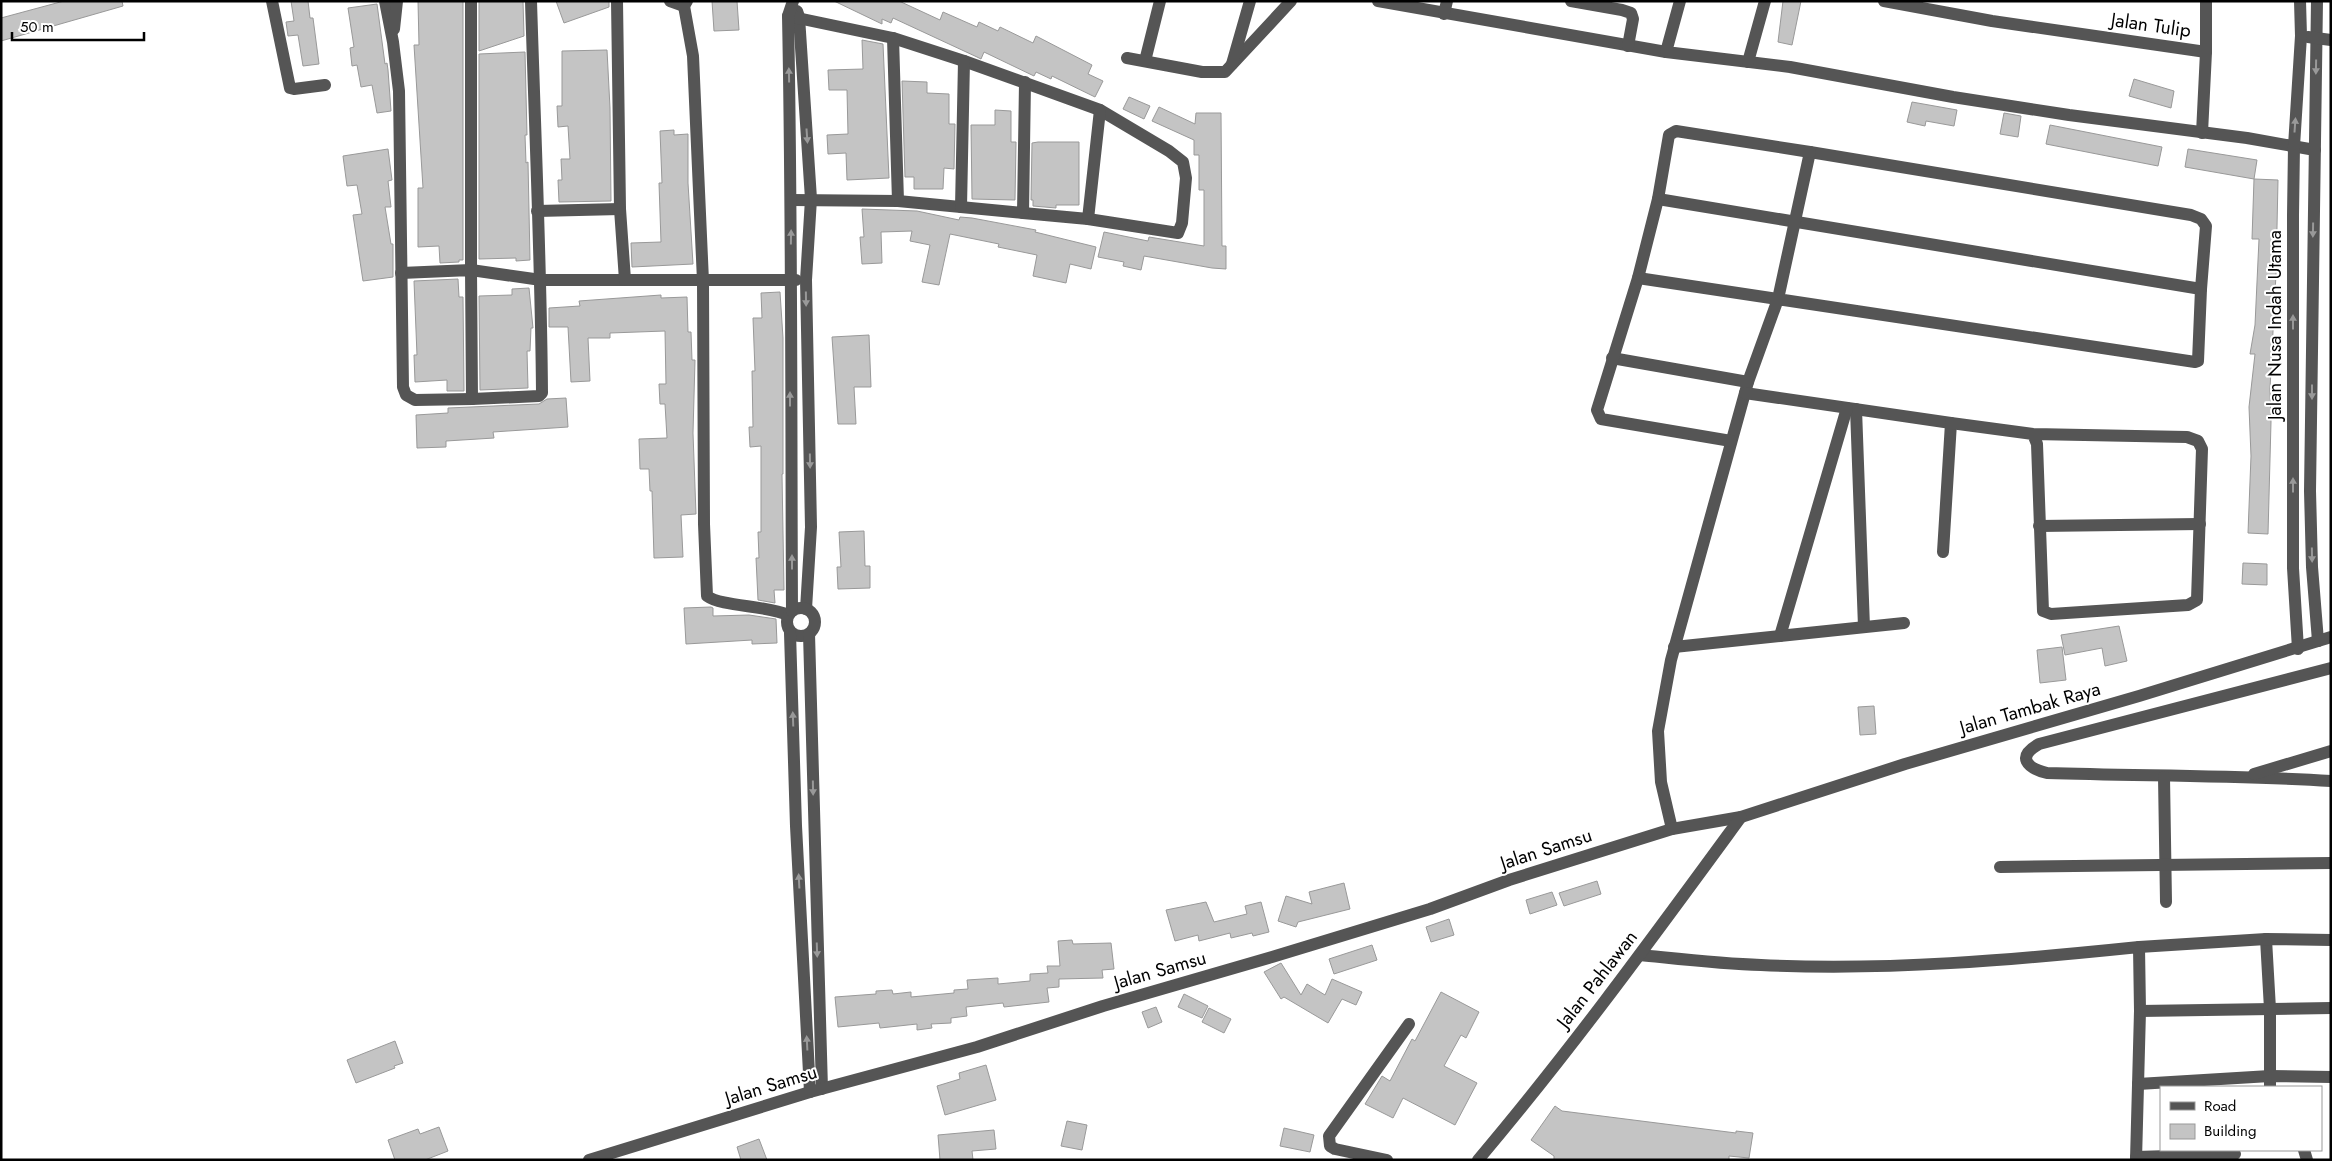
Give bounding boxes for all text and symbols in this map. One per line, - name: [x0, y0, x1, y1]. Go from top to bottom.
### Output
- street label: Jalan Tulip: [2106, 6, 2193, 44]
- scale bar: [12, 10, 145, 42]
- text: 50 m: [20, 16, 54, 38]
- one-way arrow: [2312, 60, 2320, 76]
- one-way arrow: [785, 66, 793, 82]
- one-way arrow: [2292, 117, 2300, 133]
- one-way arrow: [803, 129, 811, 145]
- one-way arrow: [2309, 222, 2317, 238]
- one-way arrow: [787, 229, 795, 245]
- street label: Jalan Nusa Indah Utama: [2261, 230, 2288, 423]
- one-way arrow: [802, 291, 810, 307]
- one-way arrow: [2289, 314, 2297, 330]
- one-way arrow: [2308, 385, 2316, 401]
- one-way arrow: [786, 391, 794, 407]
- one-way arrow: [806, 453, 814, 469]
- one-way arrow: [2289, 476, 2297, 492]
- one-way arrow: [2308, 547, 2316, 563]
- one-way arrow: [788, 554, 796, 570]
- street label: Jalan Tambak Raya: [1954, 675, 2103, 742]
- one-way arrow: [789, 711, 797, 727]
- one-way arrow: [809, 780, 817, 796]
- street label: Jalan Samsu: [1494, 821, 1595, 877]
- one-way arrow: [795, 873, 803, 889]
- street label: Jalan Pahlawan: [1548, 924, 1644, 1036]
- one-way arrow: [814, 943, 822, 959]
- street label: Jalan Samsu: [1108, 944, 1209, 997]
- one-way arrow: [803, 1035, 811, 1051]
- street label: Jalan Samsu: [719, 1058, 820, 1113]
- legend: [2160, 1086, 2322, 1151]
- text: Road: [2204, 1095, 2236, 1117]
- text: Building: [2204, 1120, 2256, 1142]

